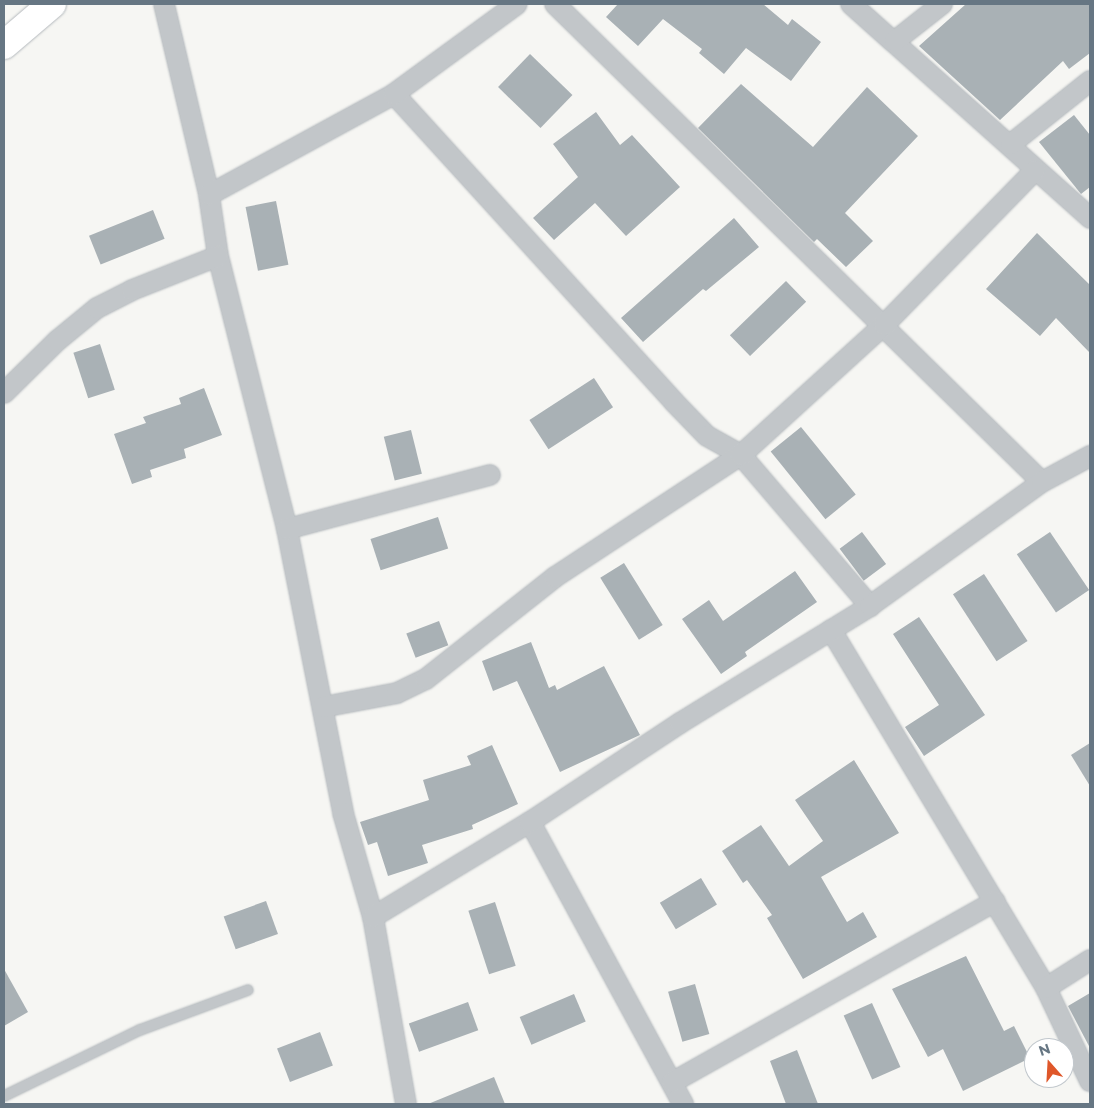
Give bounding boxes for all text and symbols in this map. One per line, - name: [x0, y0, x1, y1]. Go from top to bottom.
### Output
- north arrow: [1024, 1038, 1074, 1088]
- text: N: [1036, 1039, 1053, 1060]

